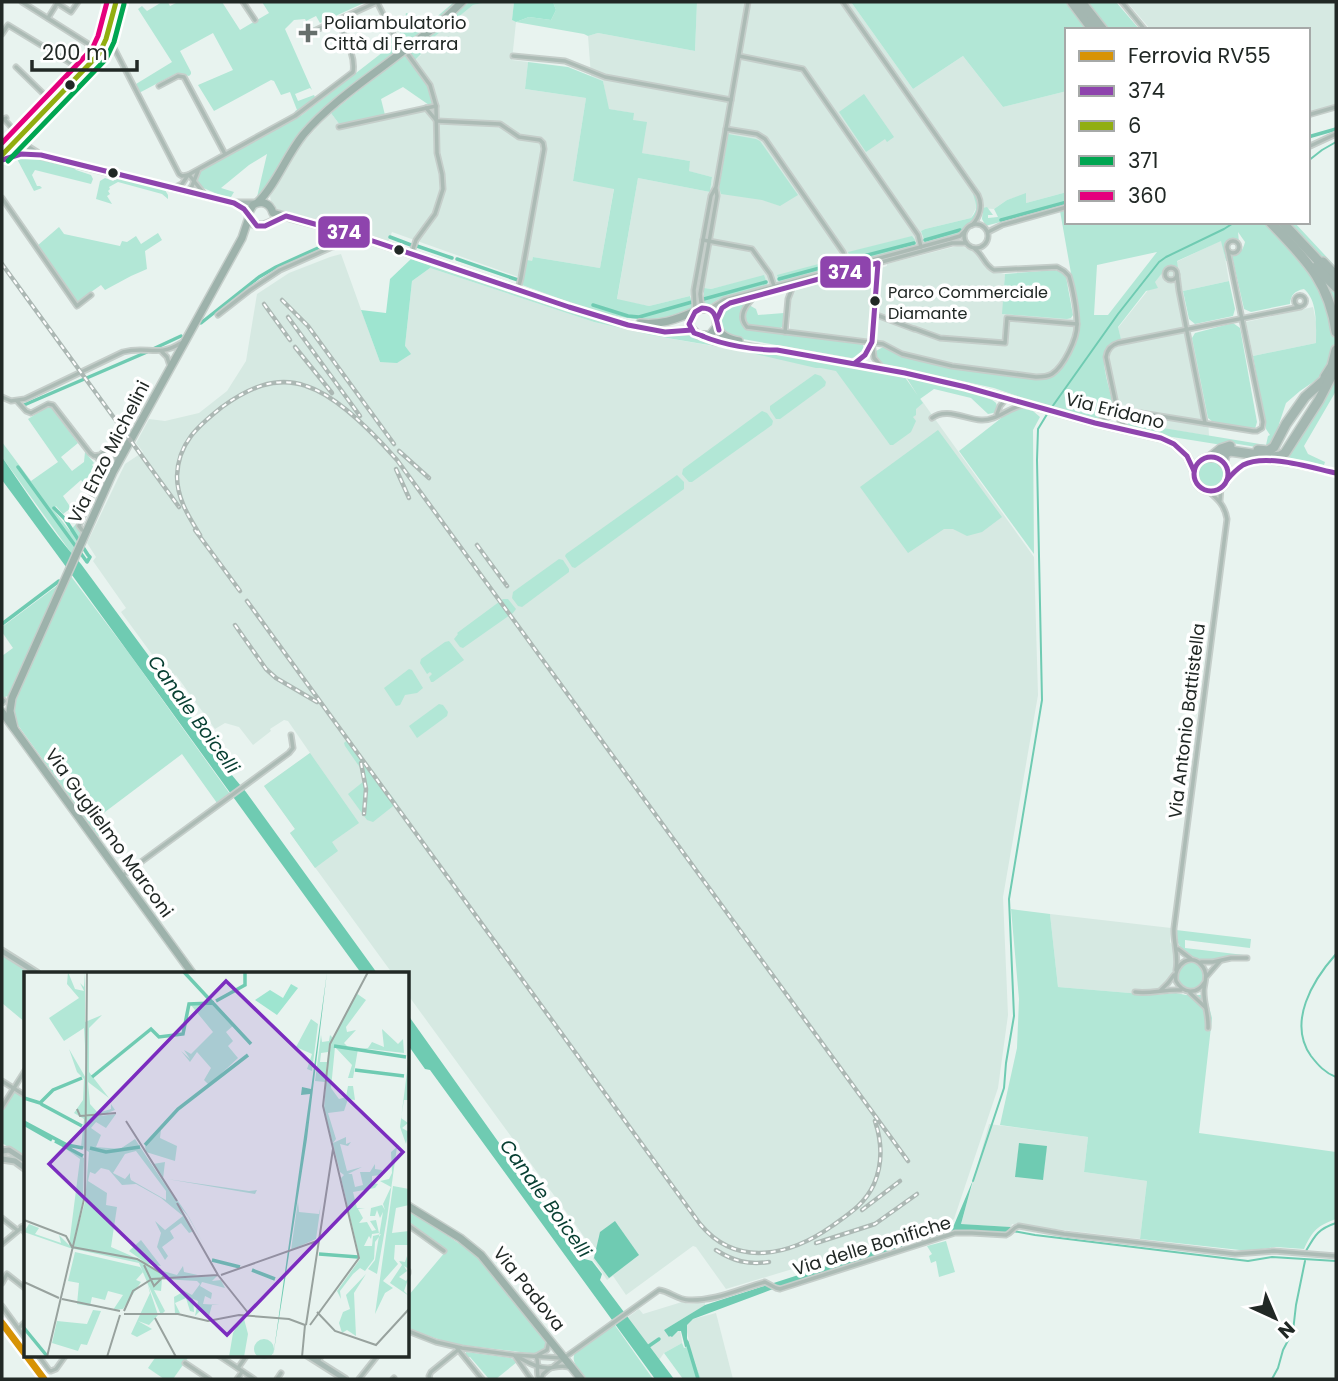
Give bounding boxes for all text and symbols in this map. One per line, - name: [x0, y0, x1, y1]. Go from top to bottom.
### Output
- place label: Poliambulatorio Città di Ferrara: [324, 10, 467, 56]
- marker: Poliambulatorio Città di Ferrara: [298, 23, 318, 43]
- scale bar: [32, 28, 136, 72]
- legend: [1065, 28, 1310, 224]
- text: 200 m: [42, 38, 108, 67]
- text: Ferrovia RV55: [1128, 41, 1271, 70]
- text: 374: [1128, 76, 1165, 105]
- unlabelled marker: [63, 78, 77, 92]
- text: 6: [1128, 111, 1141, 140]
- text: 371: [1128, 146, 1159, 175]
- unlabelled marker: [106, 166, 120, 180]
- text: 360: [1128, 181, 1167, 210]
- line badge: 374: [317, 215, 371, 249]
- text: 374: [327, 219, 361, 246]
- unlabelled marker: [392, 243, 406, 257]
- line badge: 374: [819, 255, 872, 289]
- text: 374: [828, 259, 862, 286]
- place label: Parco Commerciale Diamante: [888, 281, 1048, 325]
- marker: Parco Commerciale Diamante: [868, 294, 882, 308]
- street label: Via Enzo Michelini: [62, 376, 155, 527]
- street label: Via Eridano: [1063, 386, 1167, 435]
- street label: Via Antonio Battistella: [1162, 622, 1211, 820]
- water label: Canale Boicelli: [141, 650, 246, 779]
- street label: Via Guglielmo Marconi: [40, 743, 179, 922]
- inset map: [24, 972, 410, 1356]
- water label: Canale Boicelli: [493, 1134, 598, 1263]
- street label: Via delle Bonifiche: [790, 1210, 954, 1281]
- street label: Via Padova: [488, 1241, 571, 1336]
- north arrow: [1240, 1283, 1310, 1353]
- text: N: [1272, 1315, 1301, 1345]

